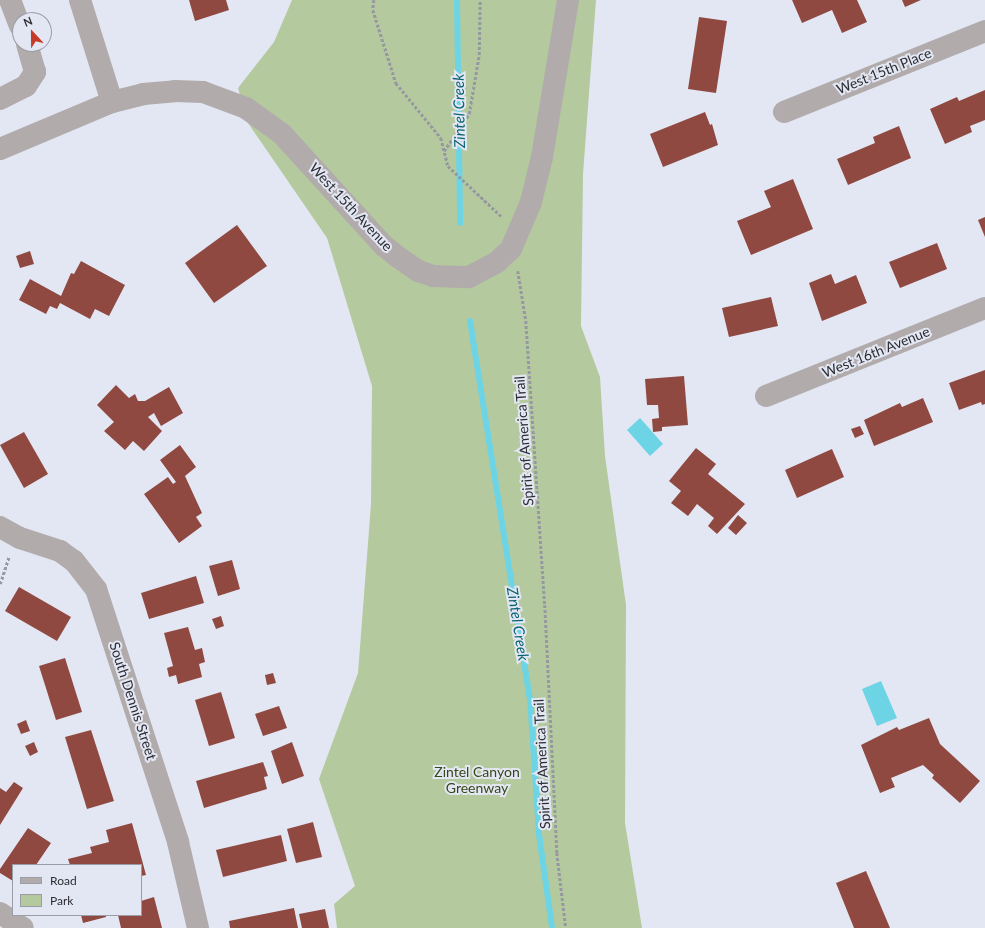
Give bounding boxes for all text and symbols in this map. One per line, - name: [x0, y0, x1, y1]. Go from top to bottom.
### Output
- north arrow: [12, 12, 52, 52]
- text: N: [21, 14, 34, 29]
- street label: West 15th Place: [834, 44, 934, 98]
- water label: Zintel Creek: [449, 74, 469, 148]
- street label: West 15th Avenue: [306, 159, 396, 255]
- street label: West 16th Avenue: [820, 323, 932, 381]
- street label: Spirit of America Trail: [511, 375, 537, 507]
- water label: Zintel Creek: [503, 586, 533, 662]
- street label: South Dennis Street: [106, 640, 160, 762]
- street label: Spirit of America Trail: [530, 698, 554, 830]
- park label: Zintel Canyon Greenway: [434, 764, 520, 796]
- legend: [12, 864, 142, 916]
- text: Road: [50, 873, 77, 888]
- text: Park: [50, 893, 73, 908]

